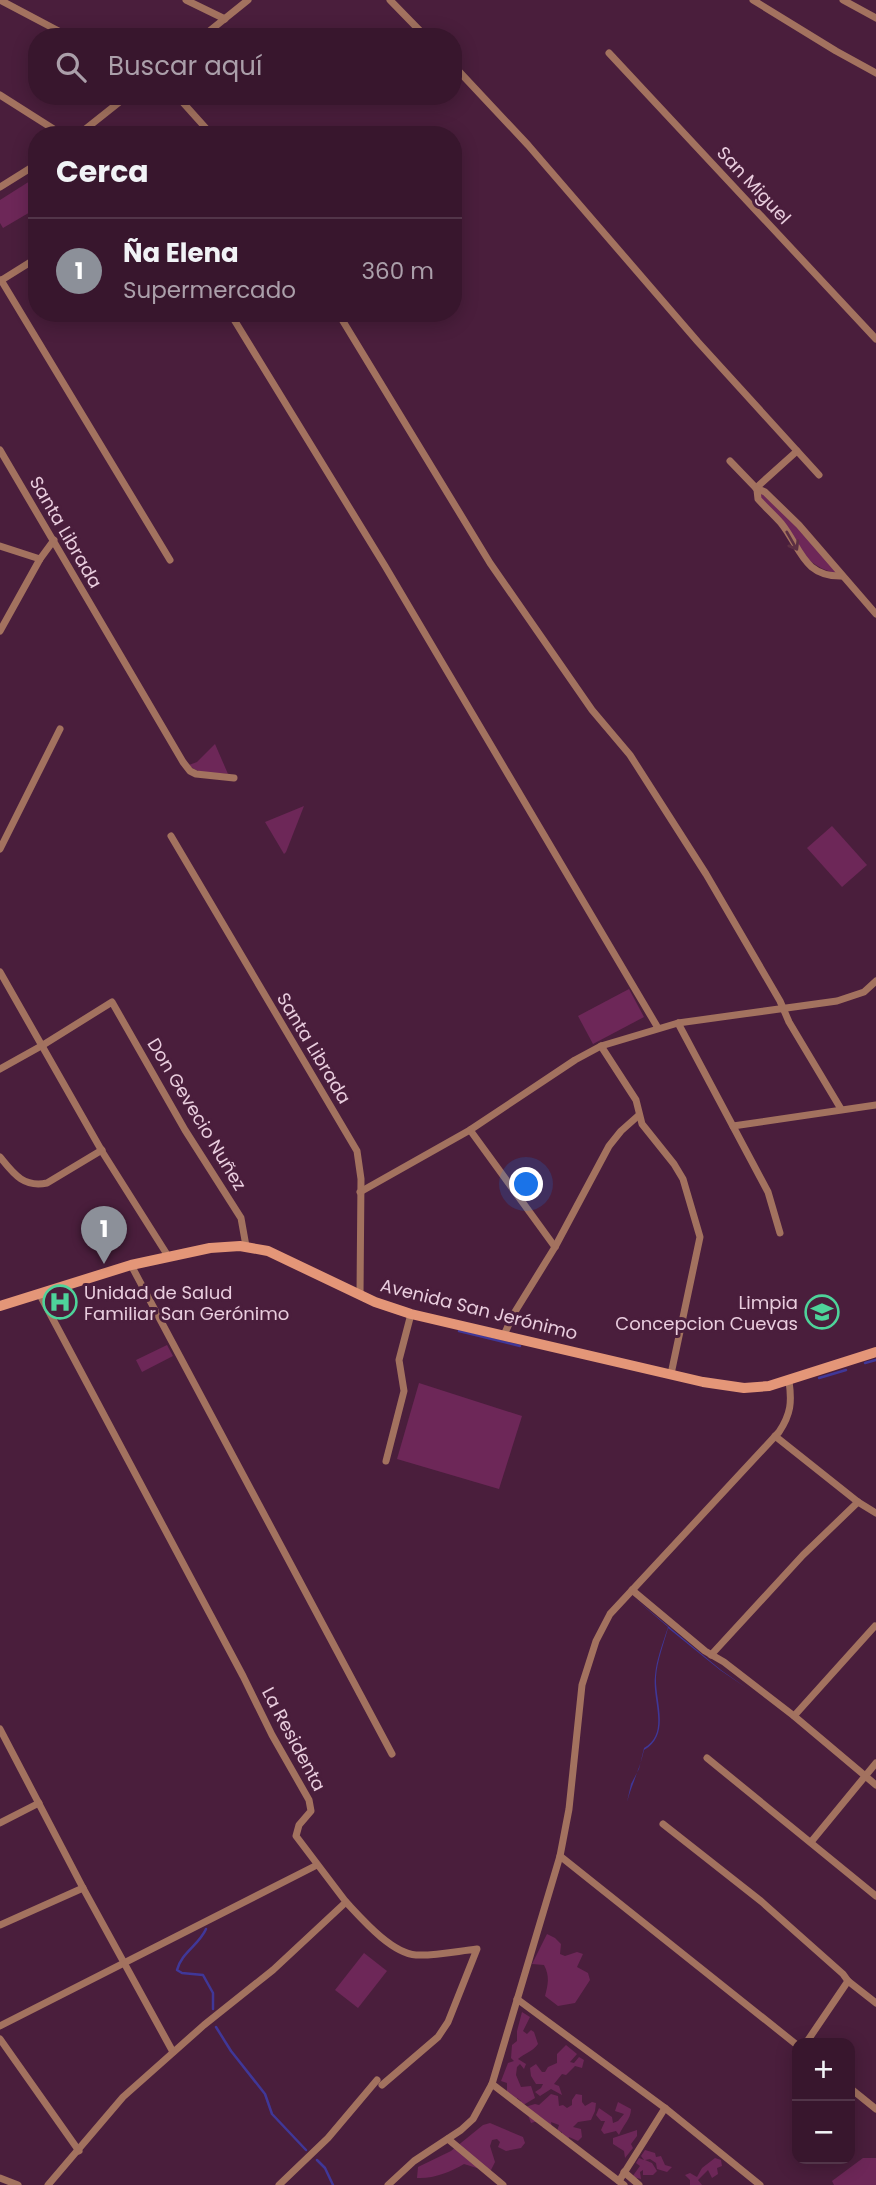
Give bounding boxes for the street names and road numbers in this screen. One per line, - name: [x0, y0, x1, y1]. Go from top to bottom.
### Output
- street label: San Miguel: [711, 141, 797, 229]
- street label: Santa Librada: [24, 471, 108, 593]
- street label: Santa Librada: [271, 988, 357, 1108]
- street label: Don Gevecio Nuñez: [142, 1033, 252, 1195]
- street label: Avenida San Jerónimo: [378, 1272, 580, 1346]
- street label: La Residenta: [256, 1683, 332, 1795]

